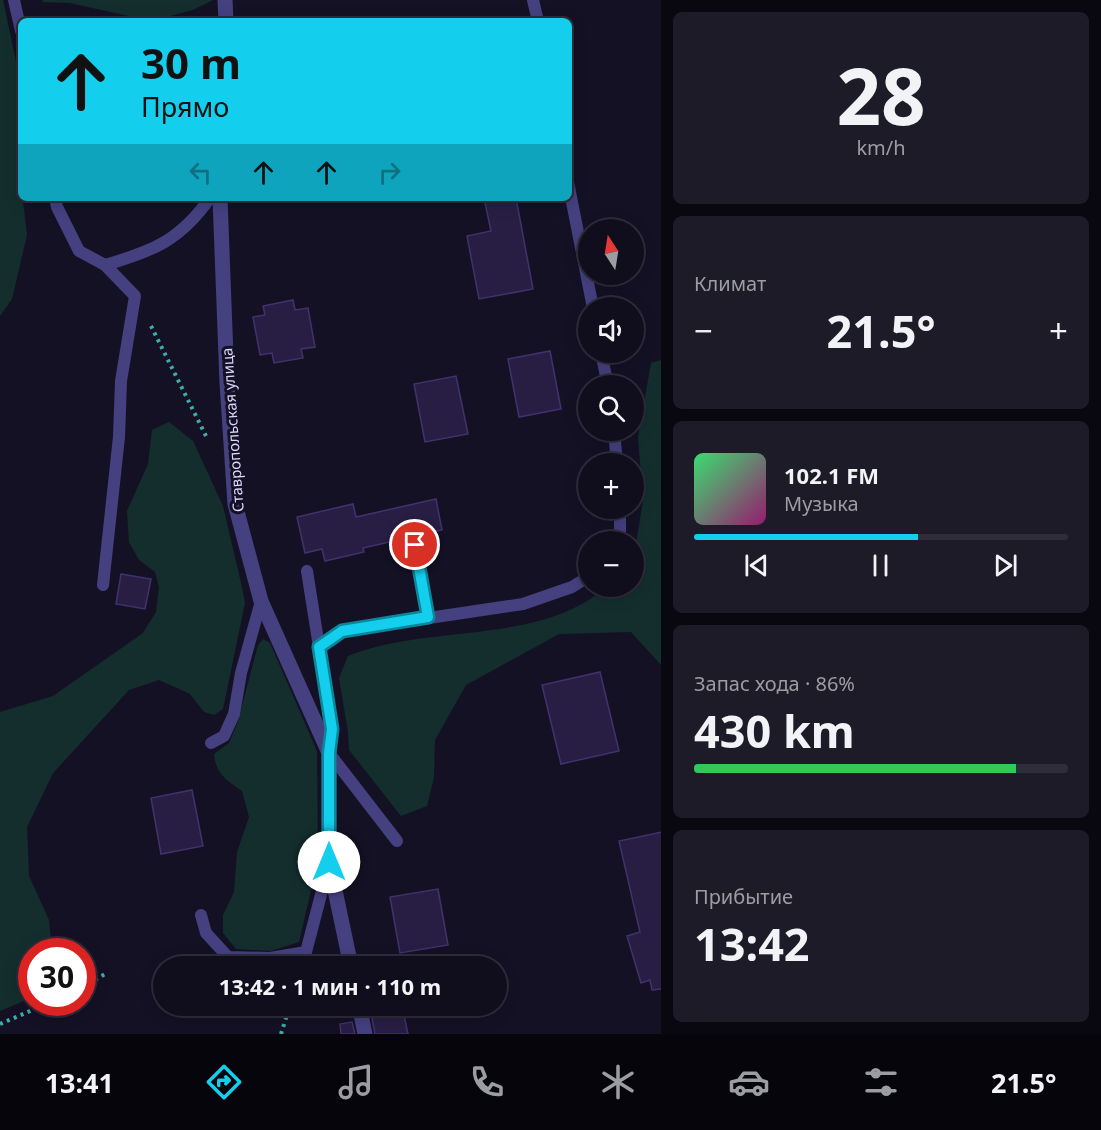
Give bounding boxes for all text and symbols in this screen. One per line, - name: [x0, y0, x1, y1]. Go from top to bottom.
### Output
- text: 30 m: [141, 34, 241, 91]
- icon: ahead: [42, 42, 120, 120]
- text: 28: [836, 42, 926, 148]
- text: Прямо: [141, 88, 229, 125]
- text: km/h: [856, 134, 906, 161]
- icon: left: [184, 156, 217, 189]
- icon: ahead: [247, 156, 280, 189]
- icon: ahead: [310, 156, 343, 189]
- icon: right: [373, 156, 406, 189]
- north arrow: [578, 219, 644, 285]
- map controls: [578, 219, 644, 597]
- text: Климат: [694, 270, 766, 297]
- button: sound: [578, 297, 644, 363]
- text: 21.5°: [827, 300, 935, 361]
- text: −: [694, 308, 713, 353]
- text: +: [1049, 308, 1068, 353]
- street label: Ставропольская улица: [216, 347, 248, 513]
- button: search: [578, 375, 644, 441]
- button: +: [578, 453, 644, 519]
- text: 102.1 FM: [784, 460, 879, 490]
- text: Музыка: [784, 490, 859, 517]
- pin: [389, 519, 440, 570]
- icon: arrive: [398, 528, 431, 561]
- button: −: [578, 531, 644, 597]
- icon: previous: [740, 549, 773, 582]
- icon: pause: [864, 549, 897, 582]
- icon: next: [989, 549, 1022, 582]
- text: Запас хода · 86%: [694, 670, 855, 697]
- text: 430 km: [694, 700, 855, 761]
- position arrow: [297, 830, 361, 894]
- text: Прибытие: [694, 883, 793, 910]
- text: 13:42: [694, 913, 810, 974]
- speed limit sign: 30: [18, 938, 96, 1016]
- text: 13:42 · 1 мин · 110 m: [219, 971, 441, 1001]
- icon: directions: [203, 1061, 245, 1103]
- icon: music: [335, 1061, 377, 1103]
- icon: phone: [466, 1061, 508, 1103]
- icon: climate: [597, 1061, 639, 1103]
- icon: car: [728, 1061, 770, 1103]
- icon: filters: [860, 1061, 902, 1103]
- text: 13:41: [45, 1064, 114, 1101]
- text: 21.5°: [991, 1064, 1056, 1101]

